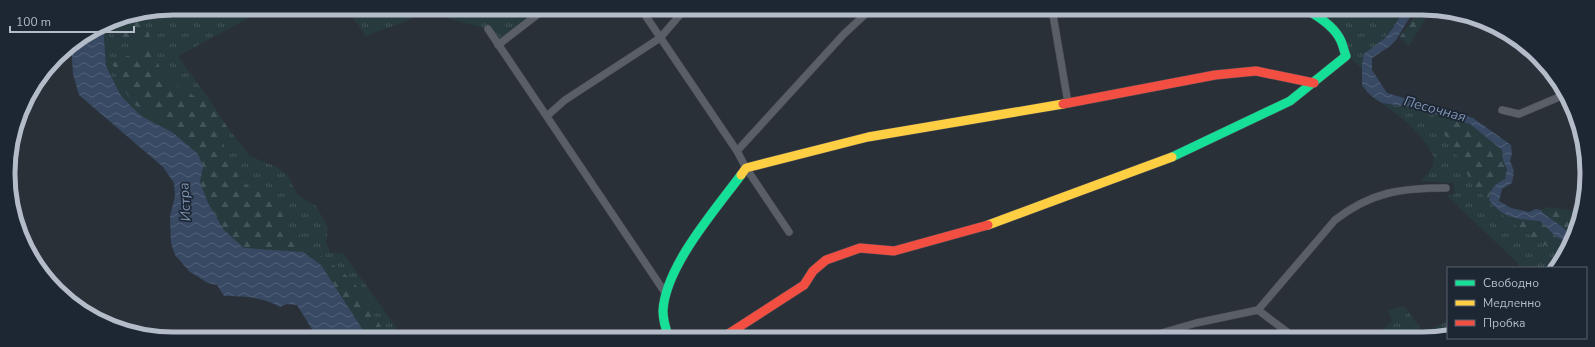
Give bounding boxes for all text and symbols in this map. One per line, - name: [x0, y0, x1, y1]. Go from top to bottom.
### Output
- scale bar: [10, 8, 134, 34]
- text: 100 m: [16, 14, 51, 30]
- water label: Песочная: [1402, 92, 1468, 126]
- water label: Истра: [174, 182, 196, 222]
- legend: [1447, 267, 1587, 339]
- text: Свободно: [1483, 275, 1539, 291]
- text: Медленно: [1483, 295, 1541, 311]
- text: Пробка: [1483, 315, 1526, 331]

